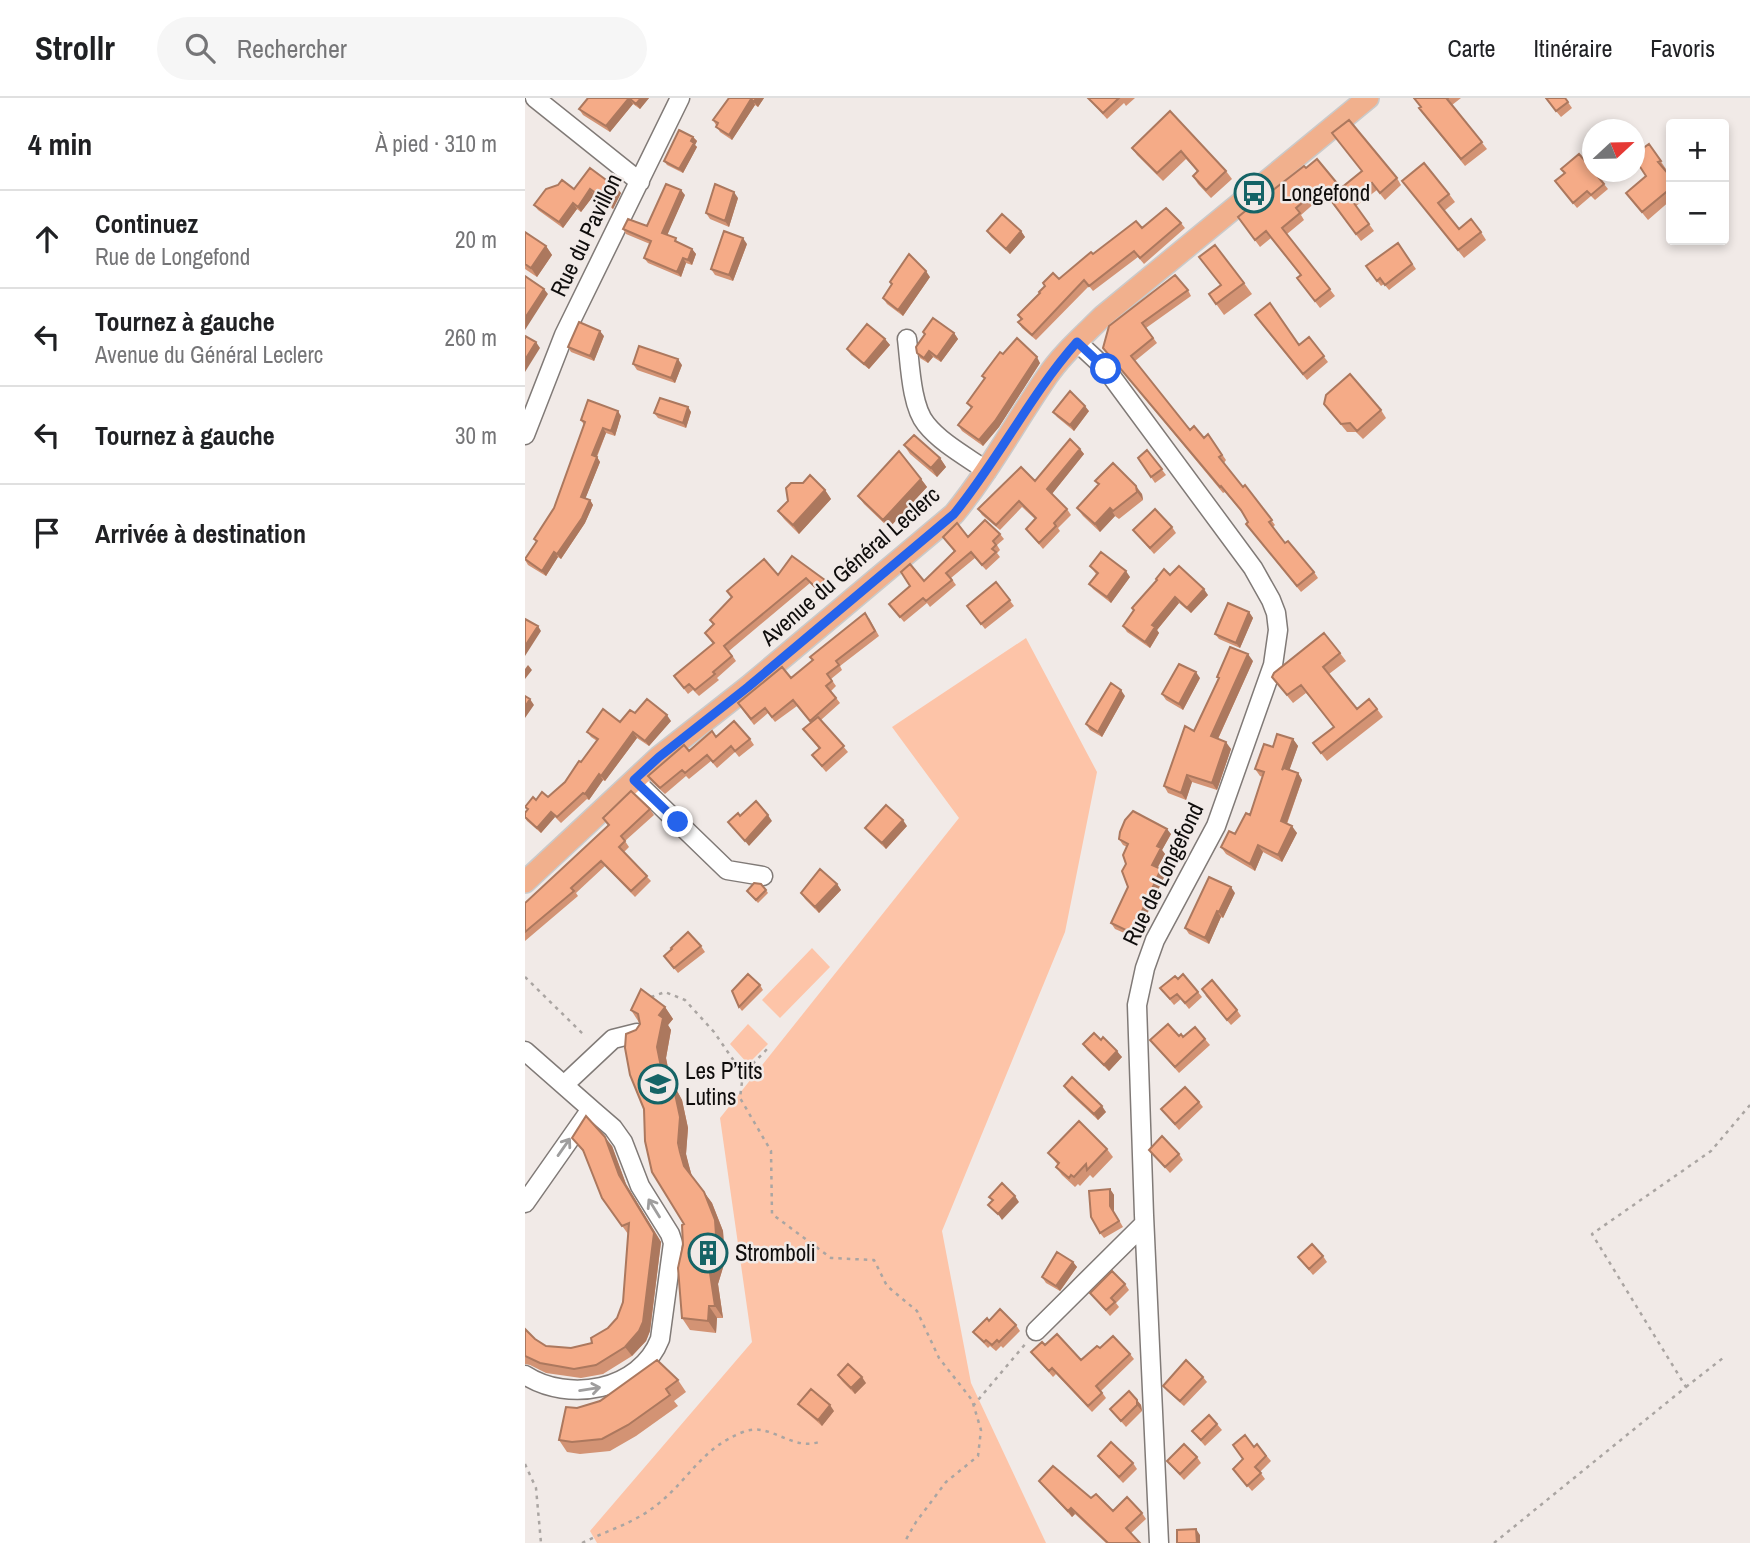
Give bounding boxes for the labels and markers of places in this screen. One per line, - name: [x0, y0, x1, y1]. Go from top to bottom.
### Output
- bus stop icon: Longefond: [1233, 172, 1275, 214]
- place label: Longefond: [1281, 177, 1370, 208]
- place label: Les P’tits Lutins: [685, 1055, 763, 1112]
- school or university icon: Les P’tits Lutins: [637, 1063, 679, 1105]
- building icon: Stromboli: [687, 1232, 729, 1274]
- place label: Stromboli: [735, 1237, 816, 1268]

